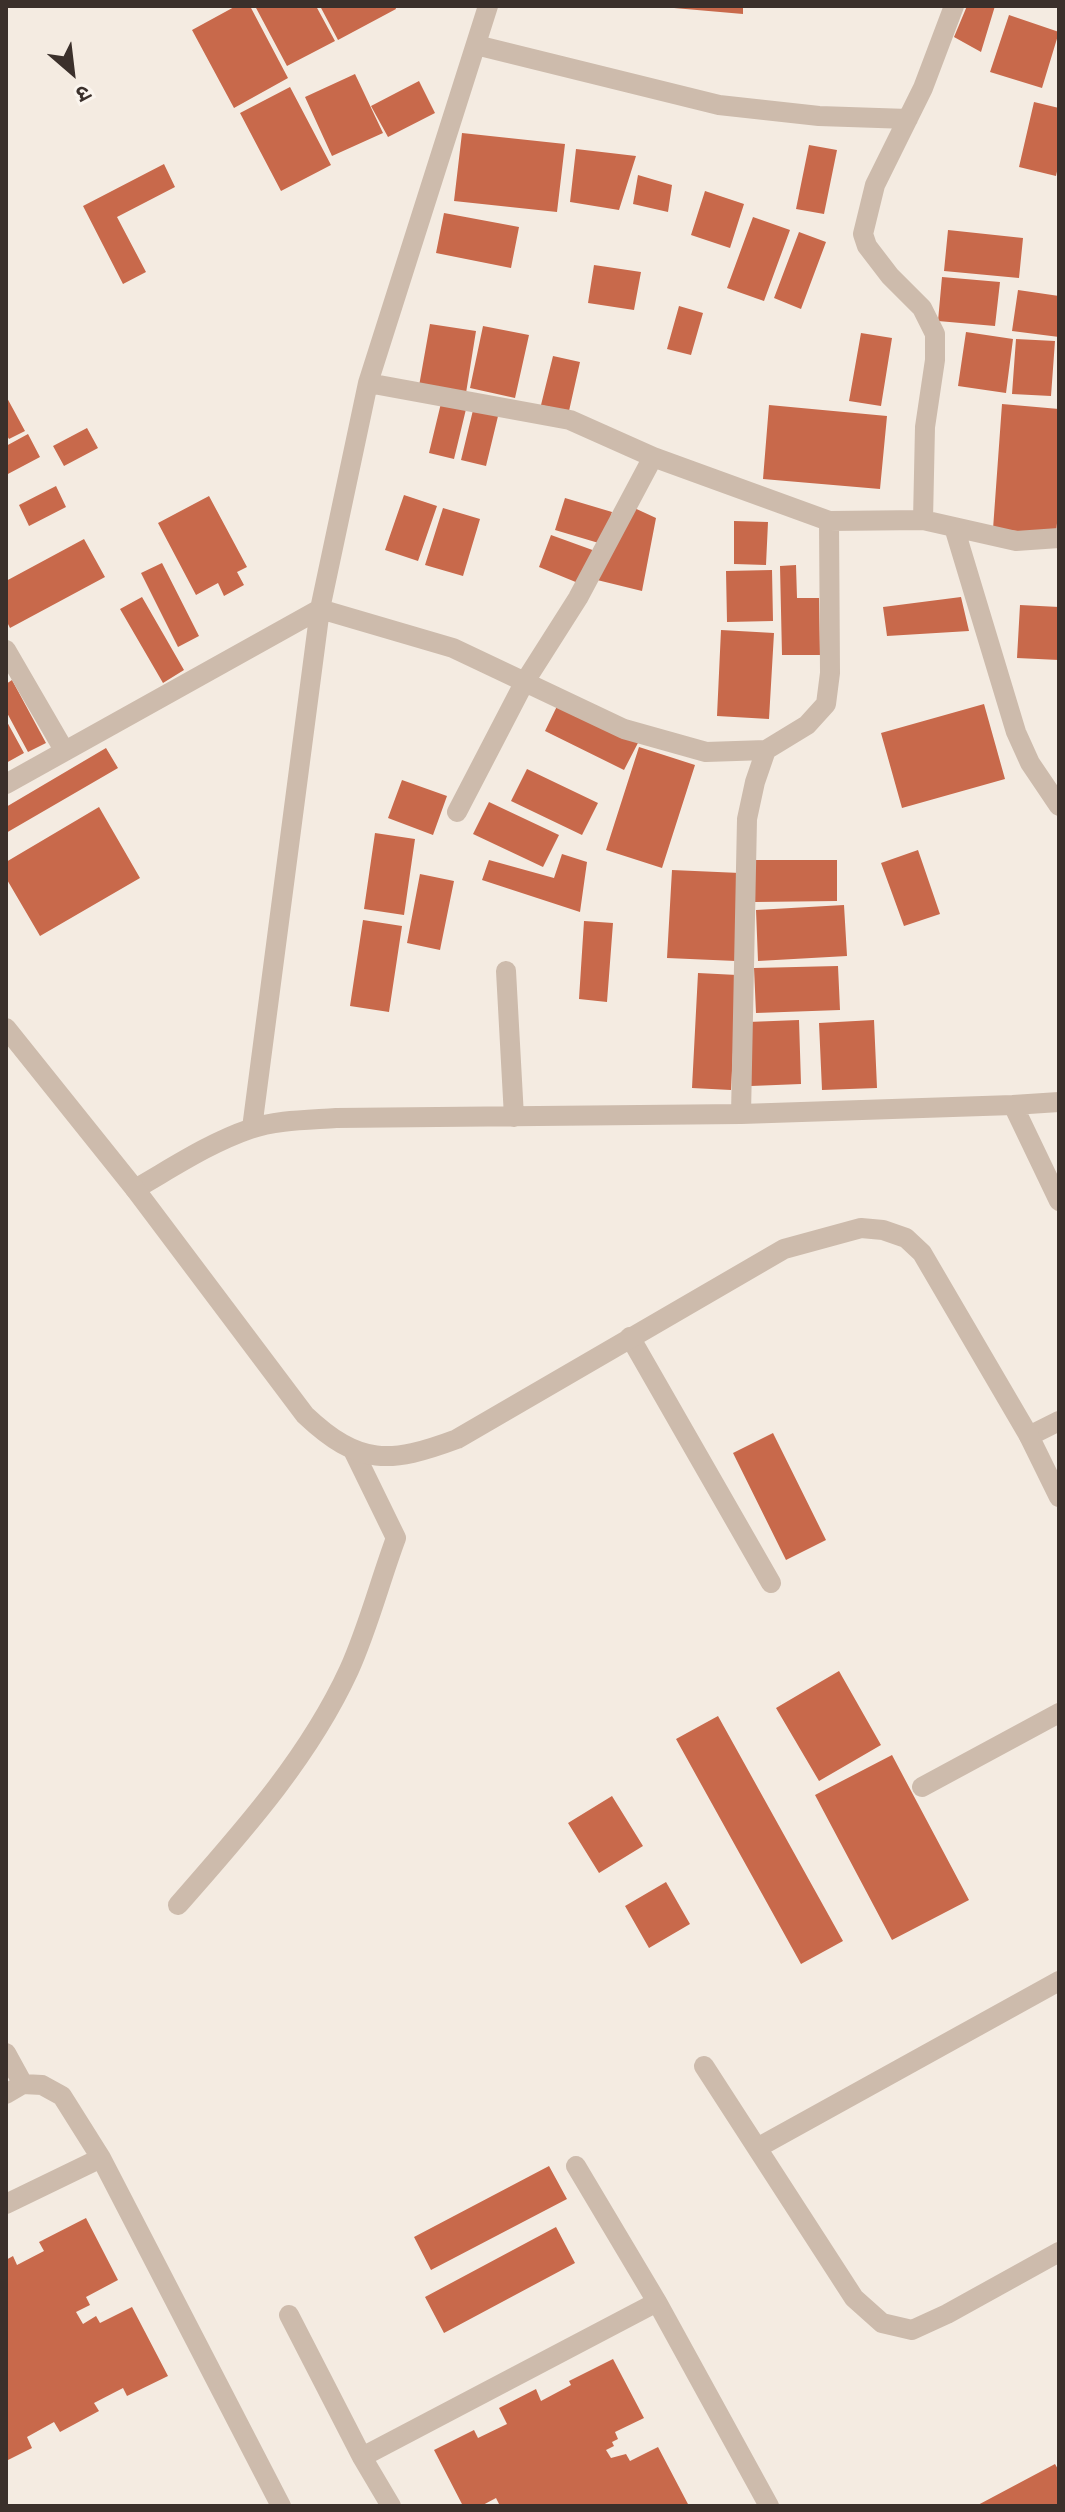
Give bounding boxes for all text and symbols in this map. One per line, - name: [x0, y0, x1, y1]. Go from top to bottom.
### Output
- north arrow: [32, 32, 112, 112]
- text: उ: [72, 80, 95, 108]

